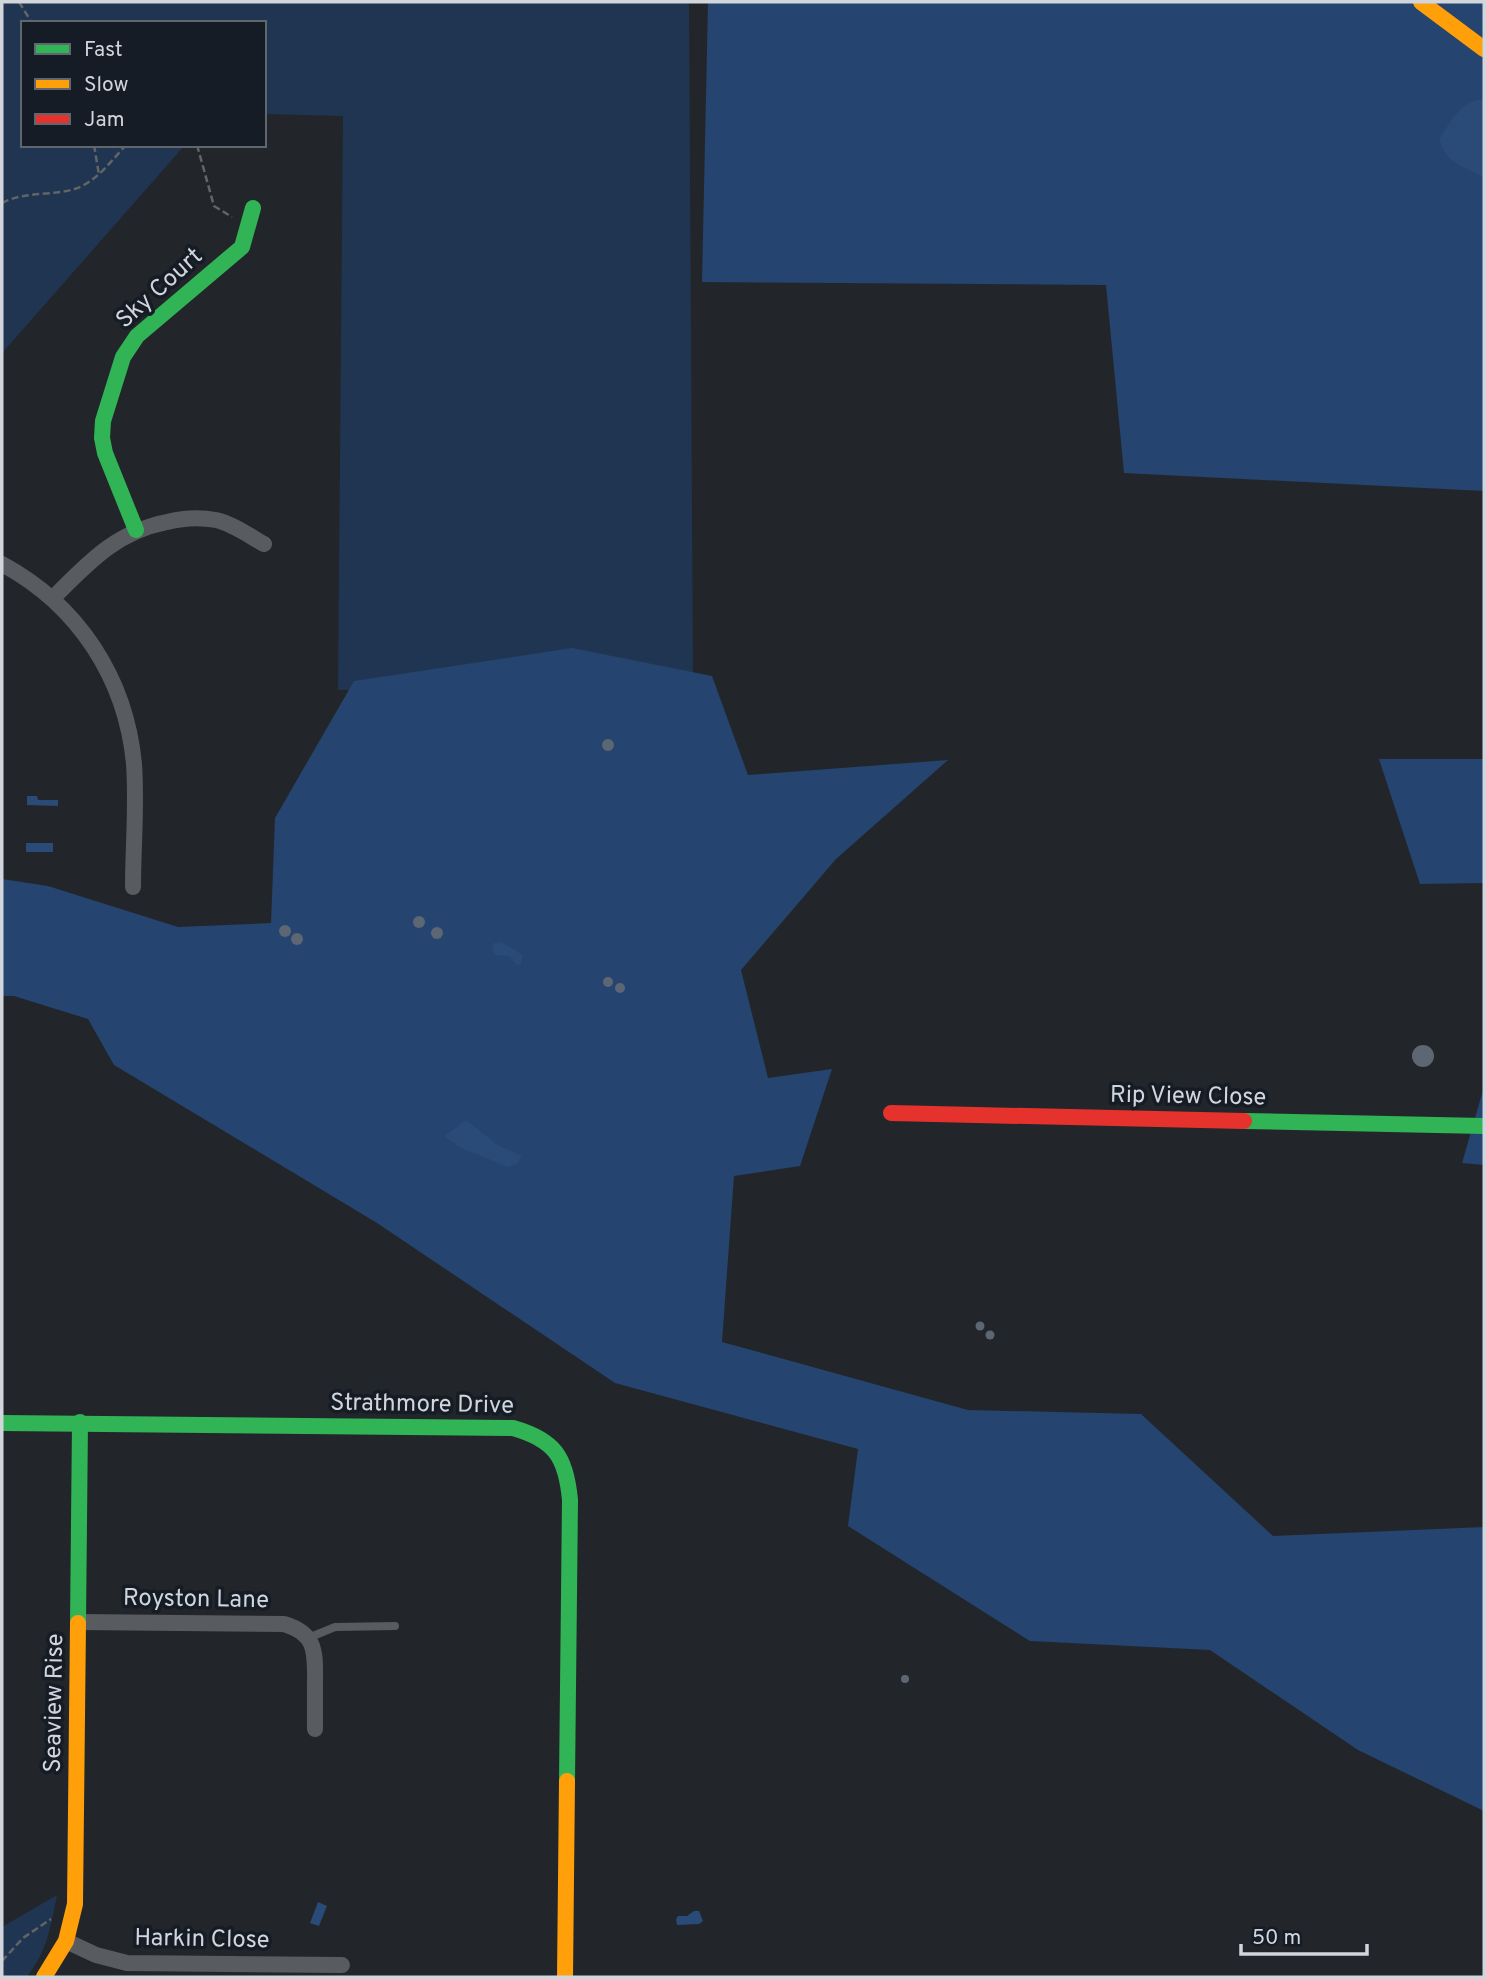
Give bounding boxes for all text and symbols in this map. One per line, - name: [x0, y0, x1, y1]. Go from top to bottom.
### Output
- legend: [21, 21, 266, 147]
- text: Fast: [84, 37, 123, 64]
- text: Slow: [84, 72, 129, 99]
- text: Jam: [84, 107, 125, 134]
- street label: Sky Court: [110, 242, 210, 336]
- street label: Rip View Close: [1110, 1081, 1266, 1113]
- street label: Strathmore Drive: [330, 1388, 514, 1422]
- street label: Royston Lane: [123, 1584, 269, 1616]
- street label: Seaview Rise: [39, 1633, 71, 1773]
- scale bar: [1241, 1912, 1367, 1956]
- street label: Harkin Close: [134, 1924, 270, 1956]
- text: 50 m: [1252, 1925, 1301, 1952]

